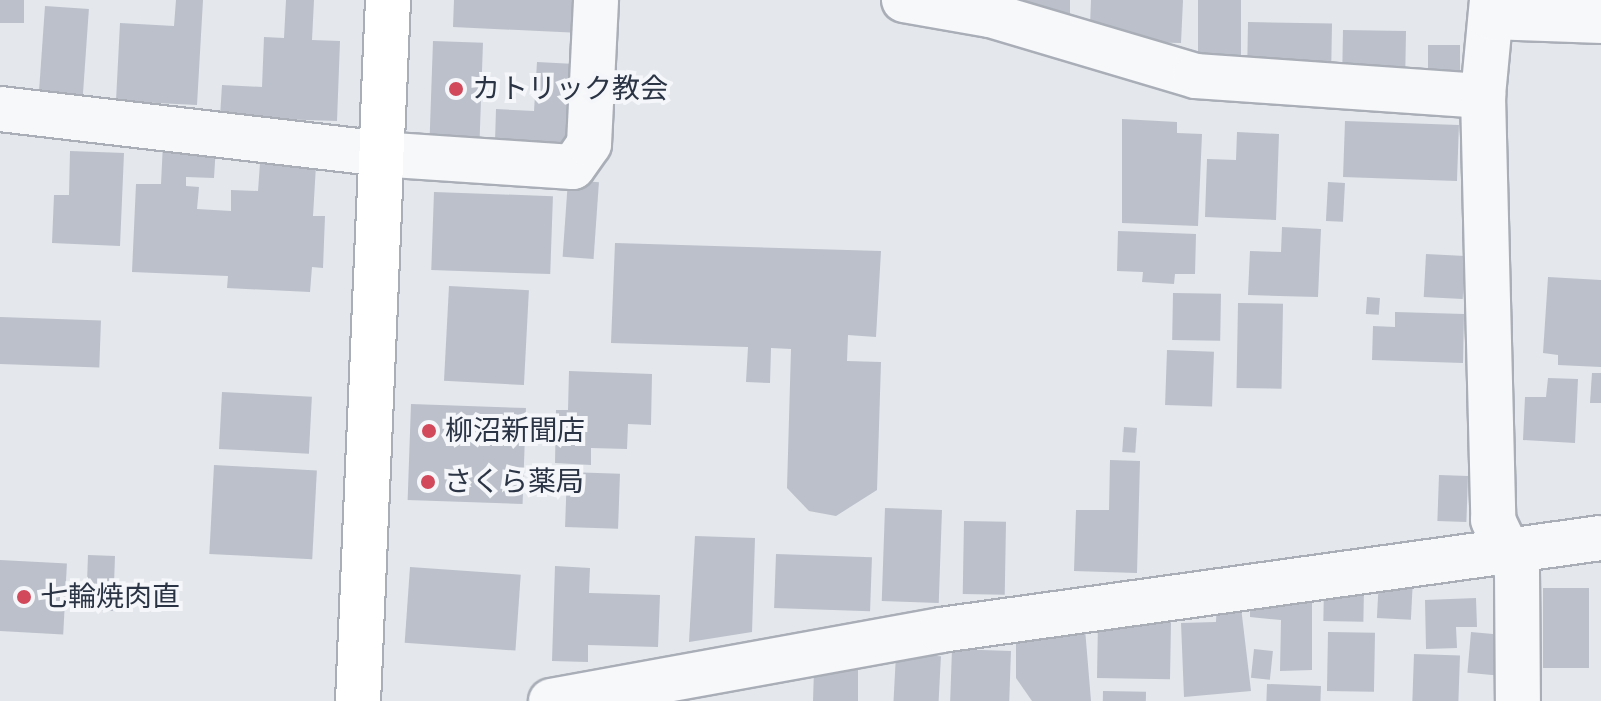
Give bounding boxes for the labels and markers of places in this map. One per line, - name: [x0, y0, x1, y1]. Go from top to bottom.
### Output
- place label: カトリック教会: [472, 72, 668, 106]
- marker: カトリック教会: [447, 80, 465, 98]
- place label: 柳沼新聞店: [445, 414, 585, 448]
- marker: 柳沼新聞店: [420, 422, 438, 440]
- place label: さくら薬局: [444, 465, 584, 499]
- marker: さくら薬局: [419, 473, 437, 491]
- place label: 七輪焼肉直: [40, 580, 180, 614]
- marker: 七輪焼肉直: [15, 588, 33, 606]

